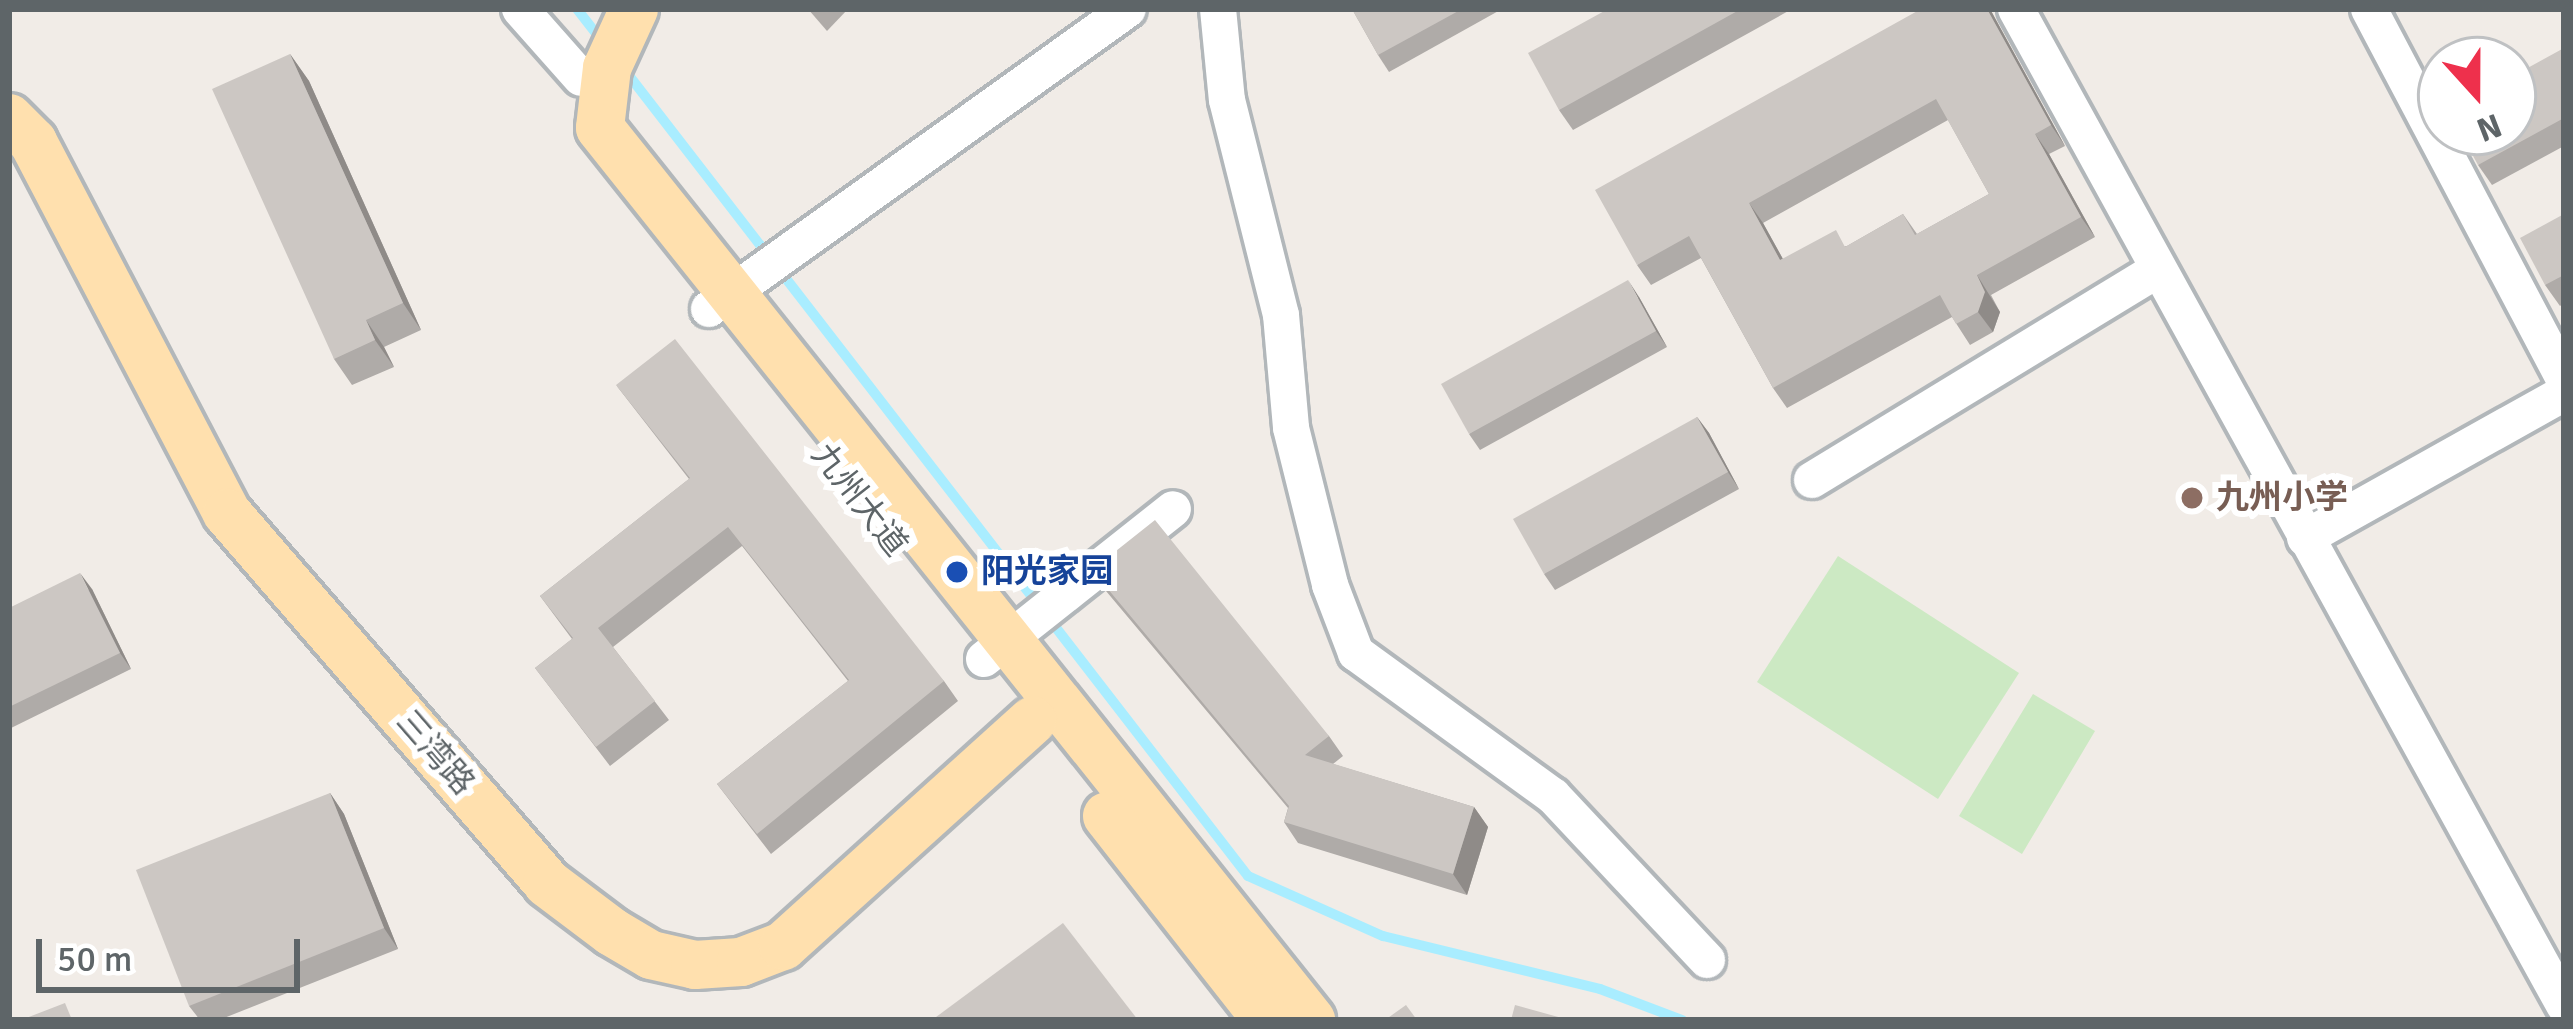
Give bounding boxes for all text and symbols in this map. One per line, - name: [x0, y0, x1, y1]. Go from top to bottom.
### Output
- north arrow: [2417, 36, 2537, 156]
- text: N: [2471, 104, 2507, 151]
- street label: 九州大道: [803, 436, 915, 564]
- place label: 九州小学: [2216, 478, 2348, 518]
- marker: 九州小学: [2179, 485, 2205, 511]
- place label: 阳光家园: [981, 552, 1113, 592]
- marker: 阳光家园: [944, 559, 970, 585]
- street label: 三湾路: [388, 703, 482, 803]
- scale bar: [42, 915, 306, 989]
- text: 50 m: [57, 937, 133, 982]

